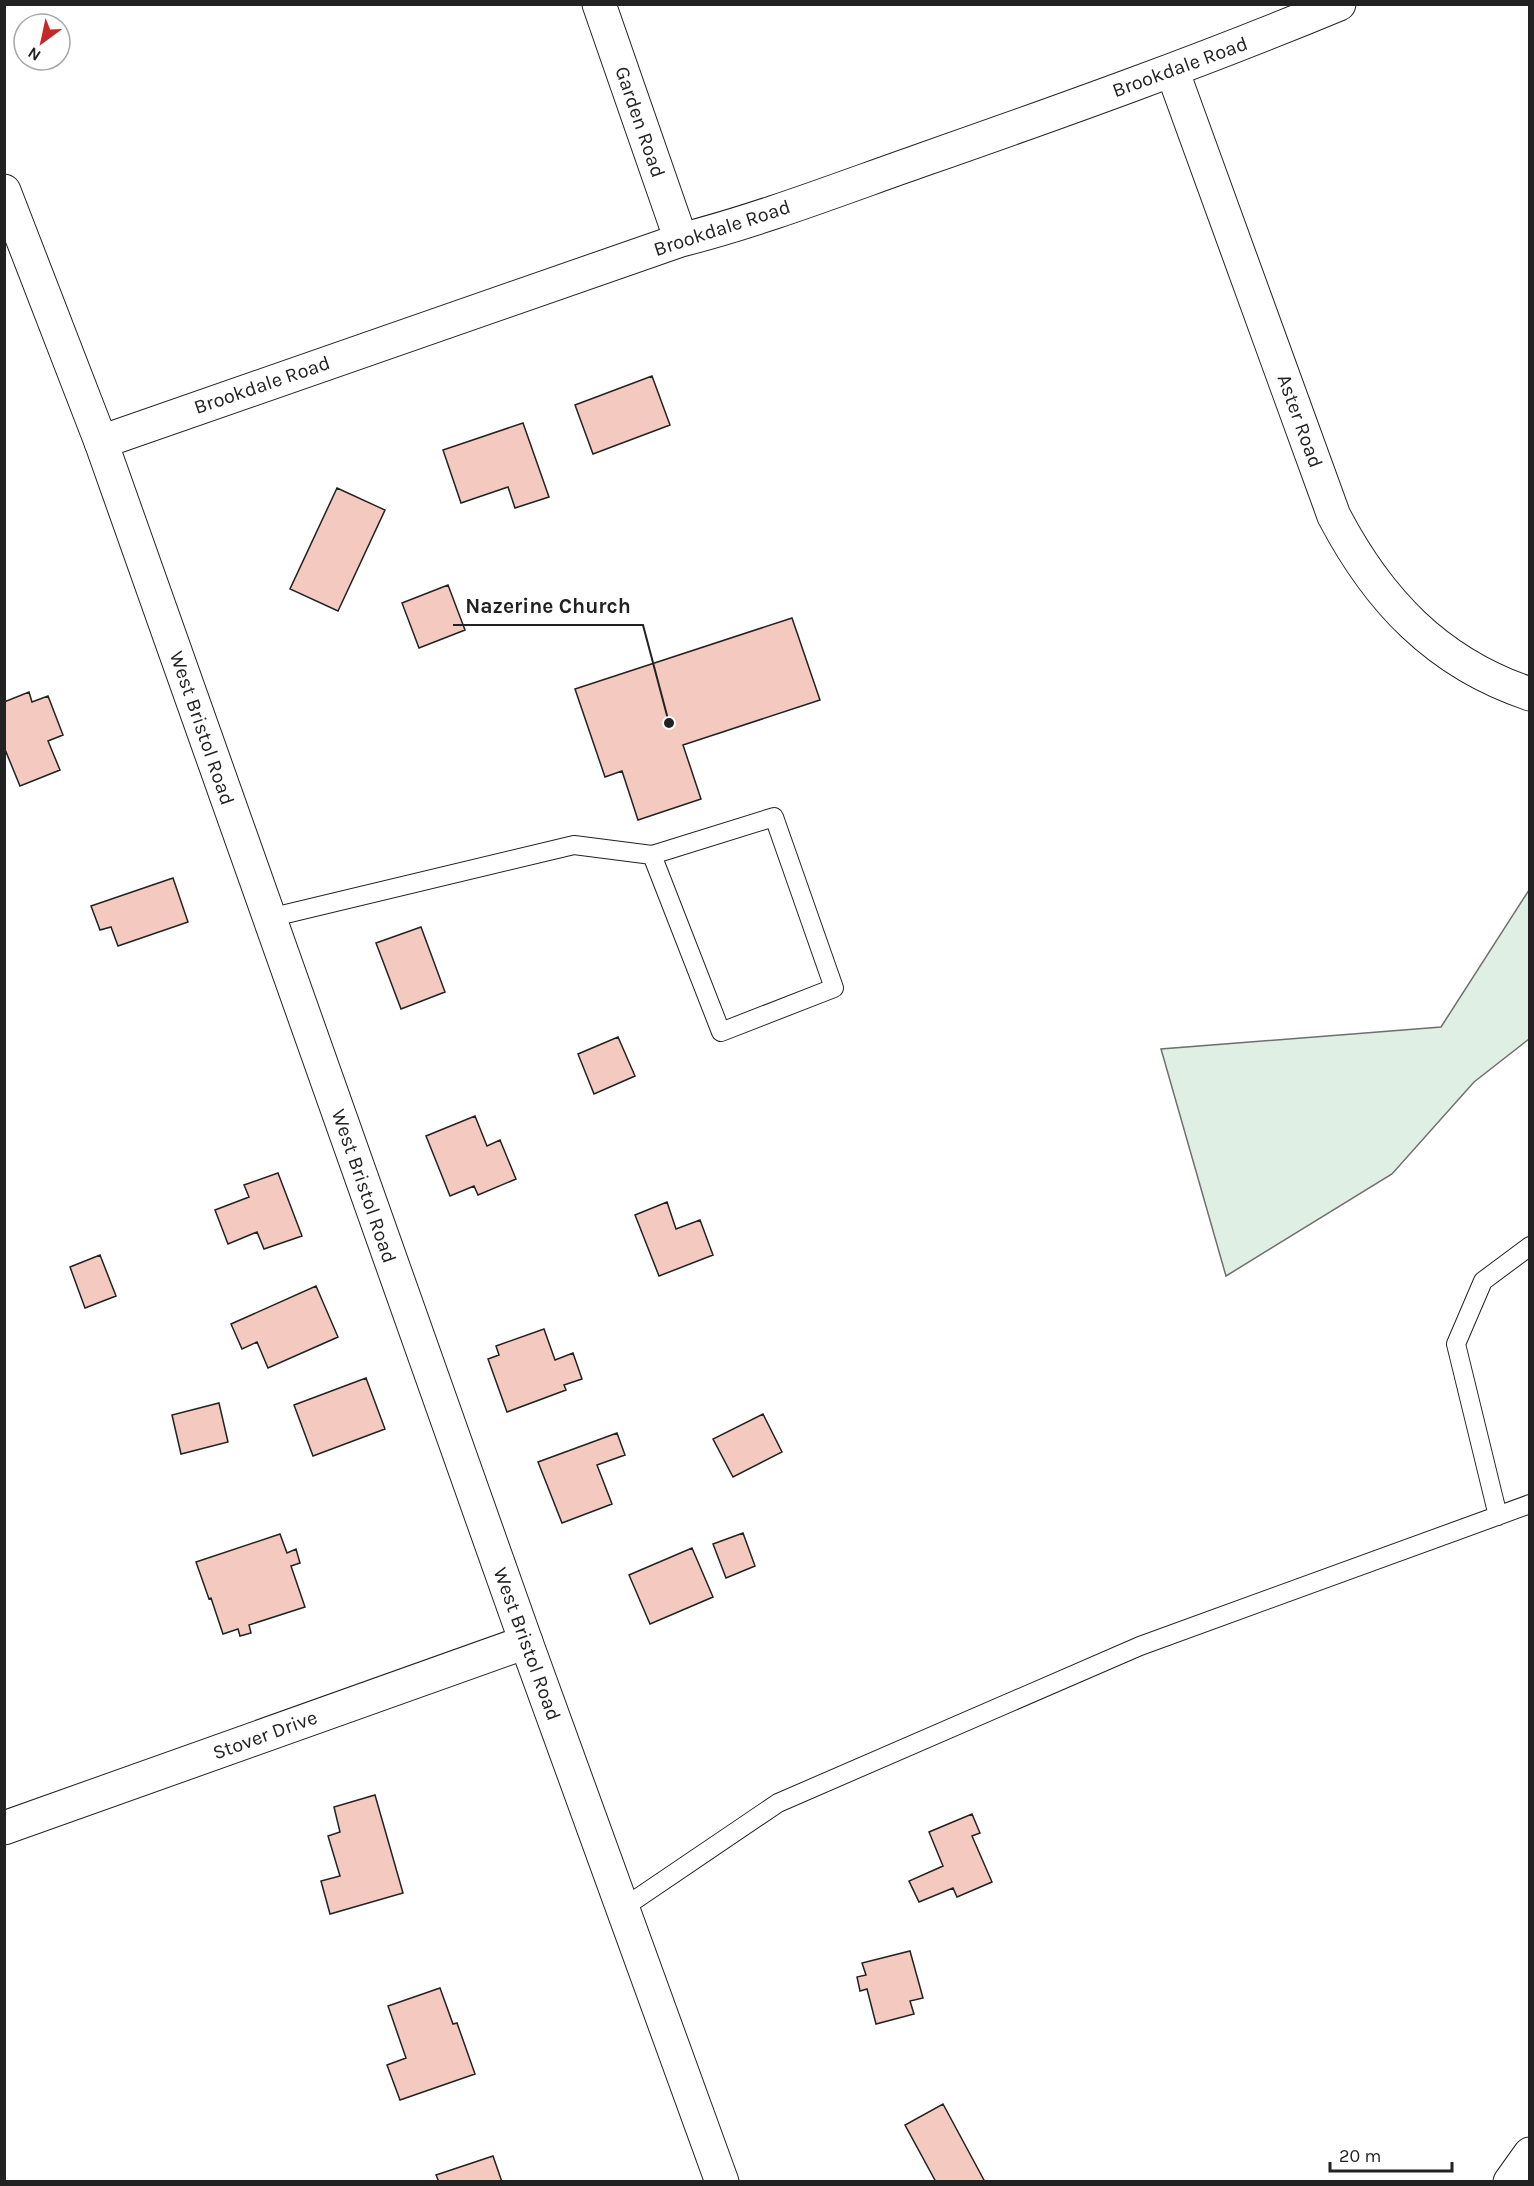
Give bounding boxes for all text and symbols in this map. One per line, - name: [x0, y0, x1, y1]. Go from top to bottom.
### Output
- north arrow: [12, 12, 72, 72]
- street label: Brookdale Road: [1109, 32, 1251, 102]
- text: N: [24, 43, 44, 65]
- street label: Garden Road: [610, 63, 670, 181]
- street label: Brookdale Road: [651, 195, 793, 261]
- street label: Brookdale Road: [191, 351, 333, 419]
- street label: Aster Road: [1272, 371, 1328, 471]
- callout: Nazerine Church: [453, 586, 643, 625]
- text: Nazerine Church: [465, 594, 631, 618]
- street label: West Bristol Road: [165, 648, 239, 808]
- street label: West Bristol Road: [327, 1106, 401, 1266]
- street label: West Bristol Road: [489, 1564, 565, 1724]
- street label: Stover Drive: [210, 1705, 320, 1765]
- scale bar: [1330, 2135, 1452, 2173]
- text: 20 m: [1339, 2145, 1381, 2167]

